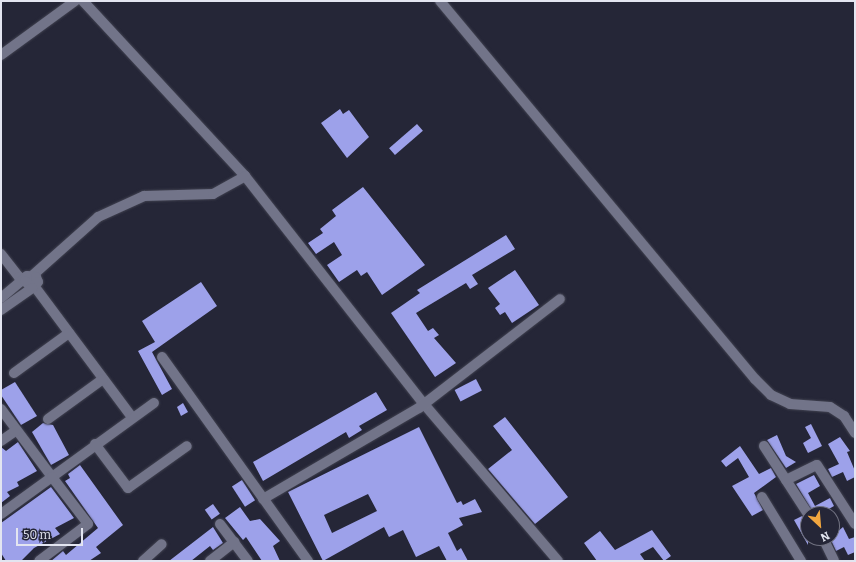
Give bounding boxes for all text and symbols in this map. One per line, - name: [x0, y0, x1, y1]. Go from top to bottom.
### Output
- north arrow: [800, 506, 840, 546]
- scale bar: [18, 520, 85, 546]
- text: 50 m: [23, 528, 51, 542]
- text: N: [818, 529, 832, 544]

